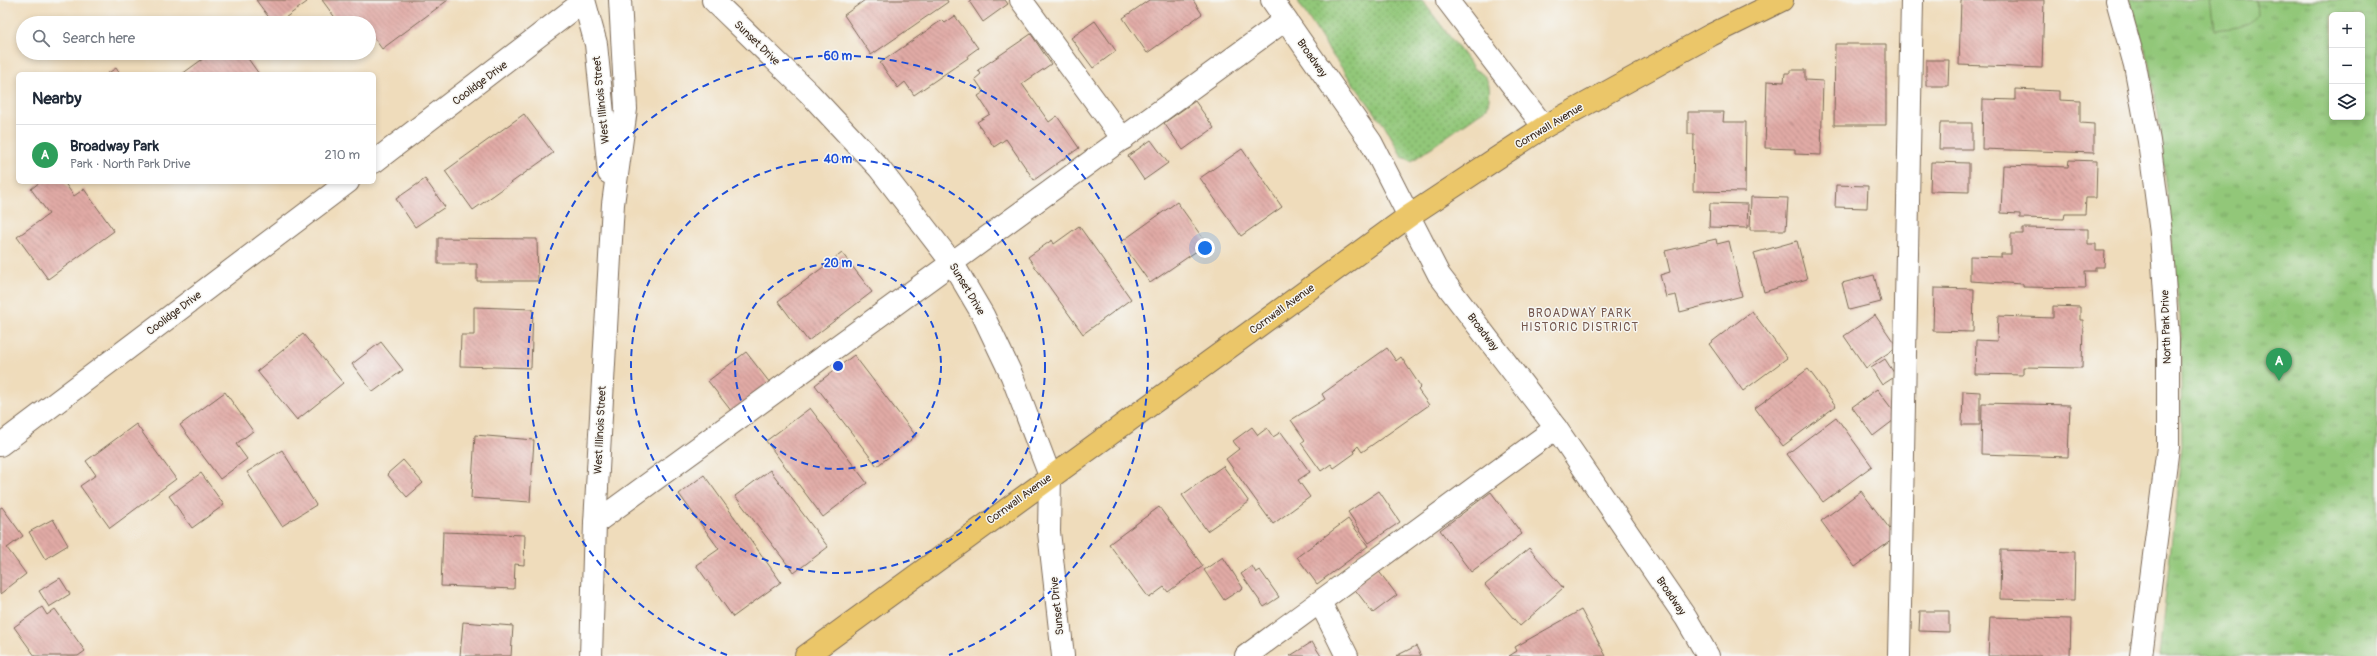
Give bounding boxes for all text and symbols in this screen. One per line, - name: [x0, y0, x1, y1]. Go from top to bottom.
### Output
- map controls: [2329, 12, 2365, 120]
- button: +: [2329, 12, 2365, 48]
- search box: [16, 16, 376, 60]
- street label: Sunset Drive: [731, 18, 783, 68]
- icon: search: [30, 27, 52, 49]
- text: Search here: [62, 29, 135, 48]
- street label: Broadway: [1294, 36, 1330, 80]
- button: −: [2329, 48, 2365, 84]
- text: 60 m: [824, 49, 853, 64]
- street label: West Illinois Street: [590, 55, 612, 145]
- street label: Coolidge Drive: [450, 58, 510, 108]
- button: layers: [2329, 84, 2365, 120]
- text: Nearby: [32, 88, 81, 109]
- street label: Cornwall Avenue: [1513, 100, 1586, 151]
- text: Broadway Park: [70, 137, 159, 156]
- text: A: [41, 147, 49, 163]
- text: 210 m: [324, 147, 360, 163]
- text: 40 m: [823, 152, 853, 167]
- text: Park · North Park Drive: [70, 156, 191, 172]
- your location: [1195, 238, 1215, 258]
- text: 20 m: [824, 256, 852, 271]
- street label: Sunset Drive: [946, 261, 988, 318]
- street label: Cornwall Avenue: [1247, 281, 1317, 337]
- street label: Coolidge Drive: [144, 288, 204, 338]
- street label: North Park Drive: [2158, 289, 2174, 364]
- district label: BROADWAY PARK HISTORIC DISTRICT: [1521, 306, 1639, 335]
- street label: Broadway: [1465, 311, 1501, 354]
- pin: A: [2266, 348, 2292, 381]
- centre of rings: [831, 359, 845, 373]
- street label: West Illinois Street: [591, 385, 609, 474]
- street label: Cornwall Avenue: [984, 471, 1054, 527]
- street label: Broadway: [1653, 574, 1689, 618]
- street label: Sunset Drive: [1047, 576, 1067, 636]

